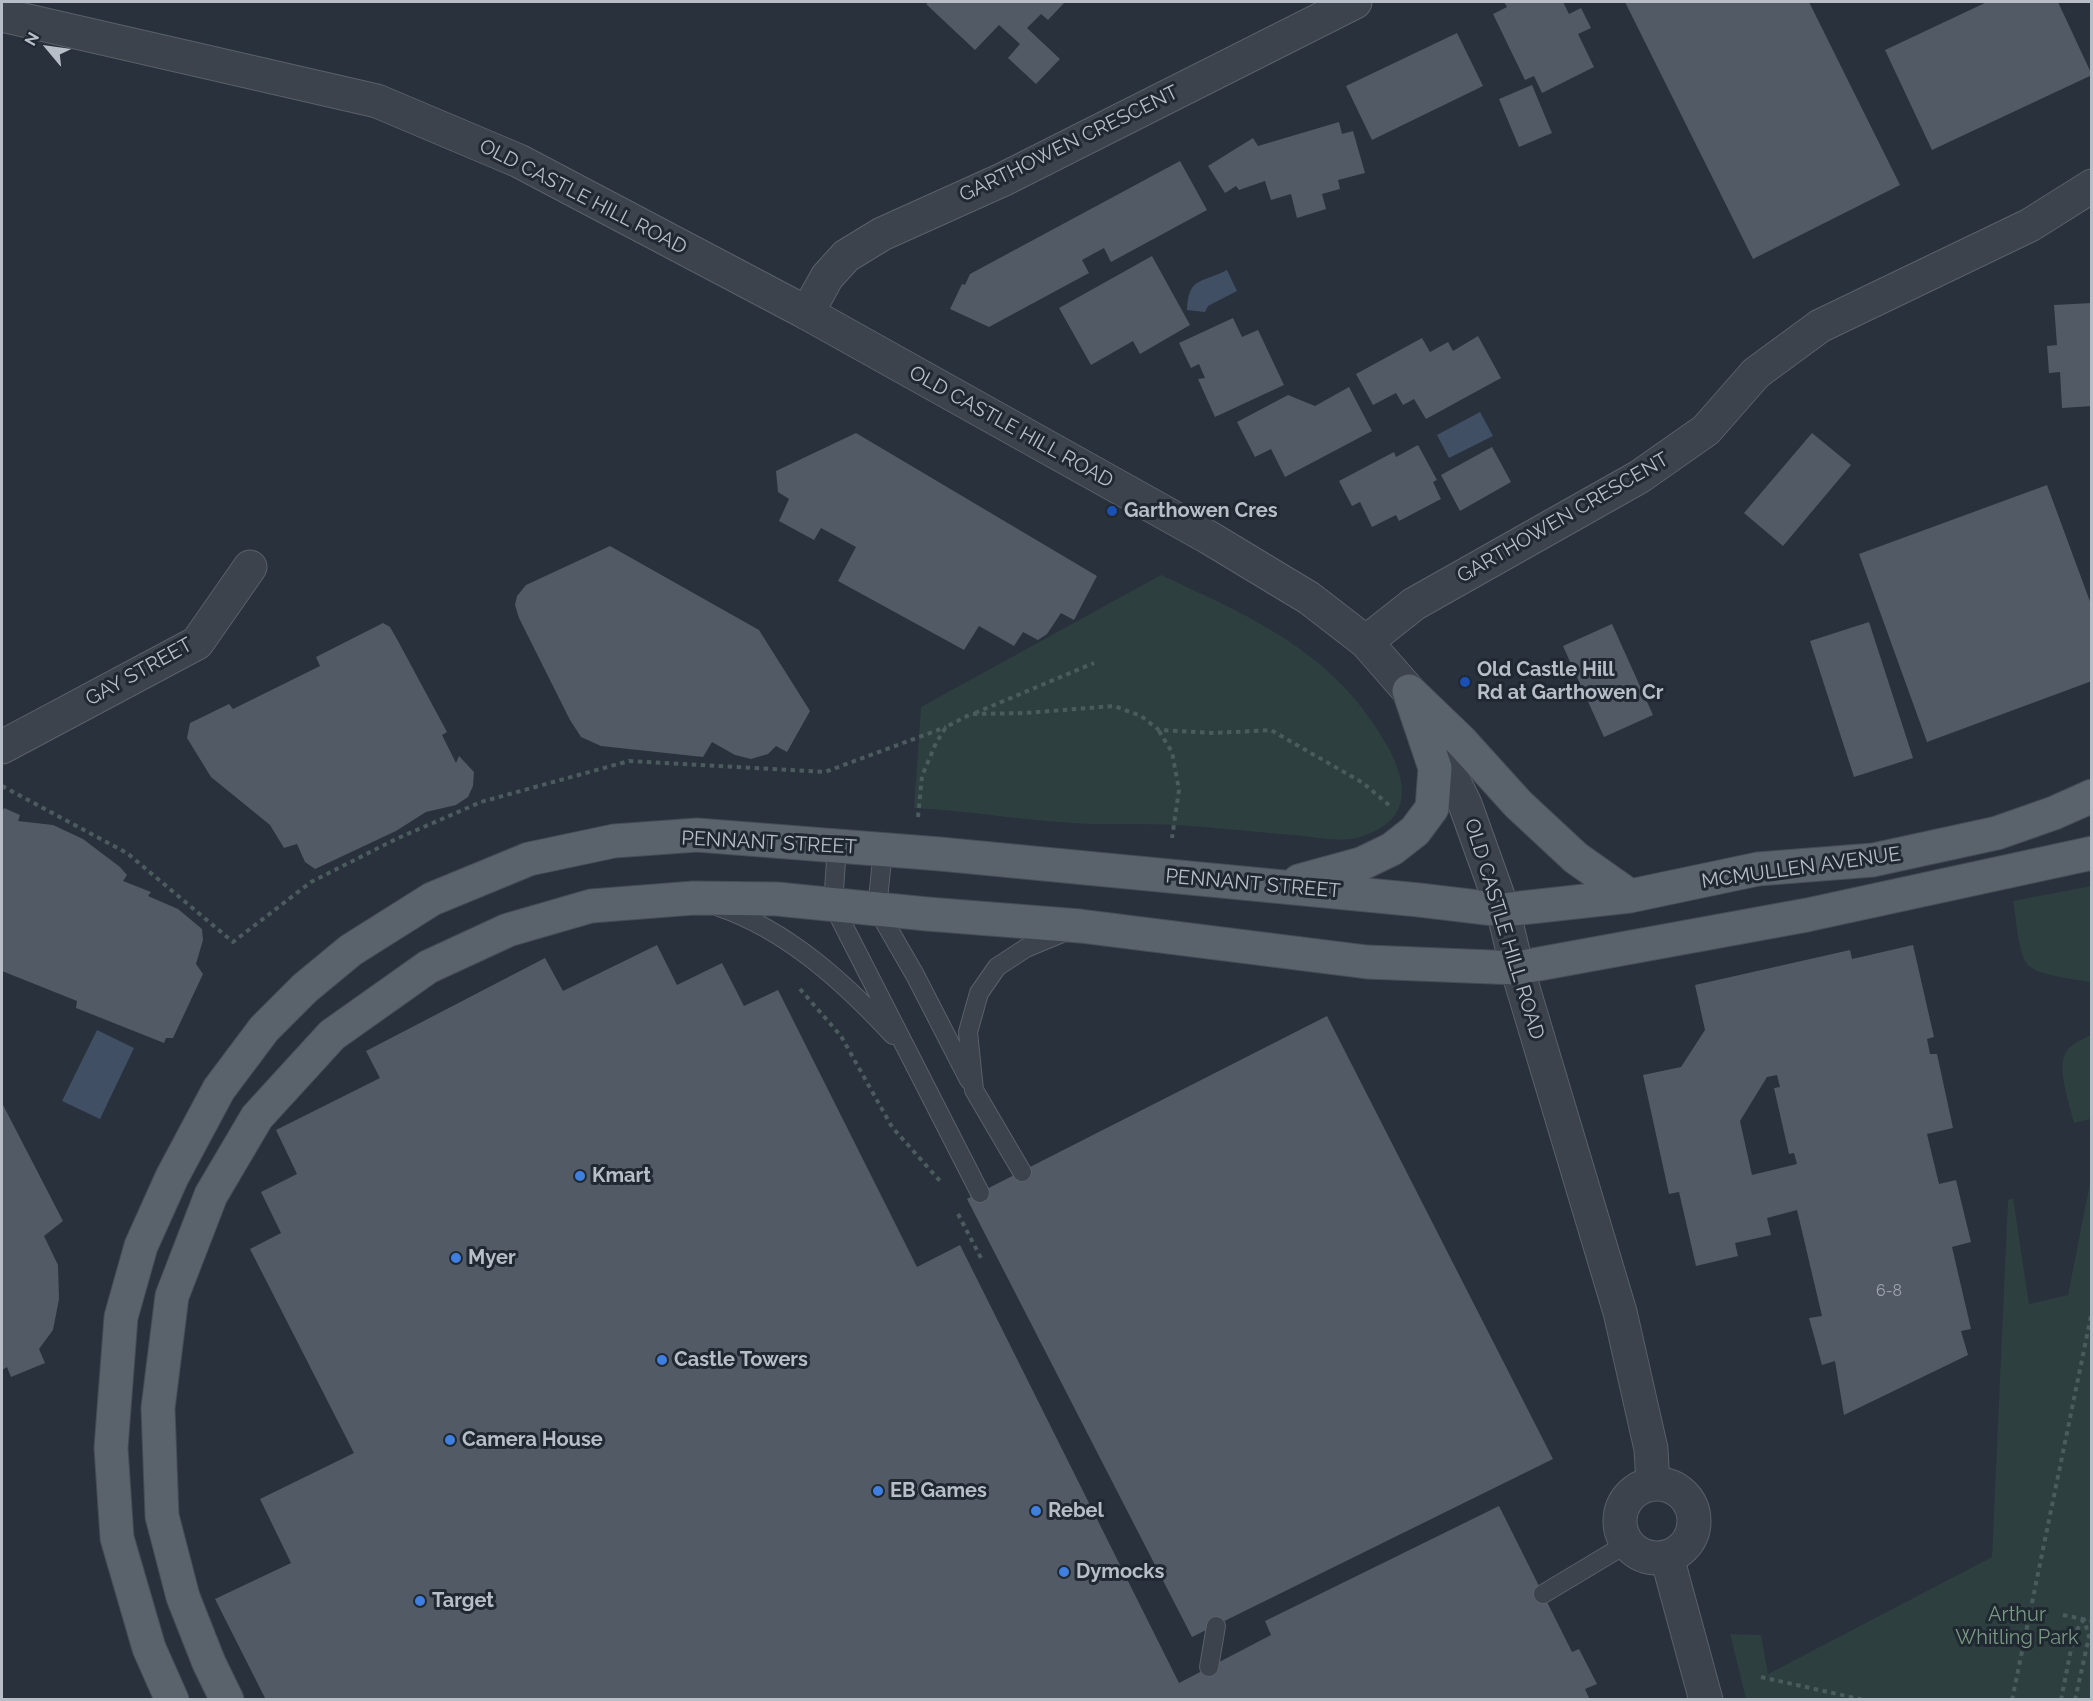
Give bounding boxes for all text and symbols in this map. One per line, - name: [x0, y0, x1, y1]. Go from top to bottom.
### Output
- north arrow: [18, 18, 78, 78]
- text: N: [21, 29, 43, 49]
- street label: GARTHOWEN CRESCENT: [956, 81, 1182, 207]
- street label: OLD CASTLE HILL ROAD: [475, 134, 691, 260]
- street label: OLD CASTLE HILL ROAD: [905, 361, 1117, 493]
- street label: GARTHOWEN CRESCENT: [1453, 448, 1673, 588]
- place label: Garthowen Cres: [1124, 499, 1278, 523]
- marker: Garthowen Cres: [1105, 504, 1119, 518]
- street label: GAY STREET: [81, 633, 197, 711]
- place label: Old Castle Hill Rd at Garthowen Cr: [1477, 658, 1663, 705]
- marker: Old Castle Hill Rd at Garthowen Cr: [1458, 675, 1472, 689]
- street label: OLD CASTLE HILL ROAD: [1459, 816, 1549, 1042]
- street label: PENNANT STREET: [681, 826, 857, 860]
- street label: MCMULLEN AVENUE: [1700, 842, 1902, 894]
- street label: PENNANT STREET: [1164, 864, 1342, 904]
- place label: Kmart: [592, 1164, 651, 1188]
- marker: Kmart: [573, 1169, 587, 1183]
- place label: Myer: [468, 1246, 516, 1270]
- marker: Myer: [449, 1251, 463, 1265]
- house number: 6-8: [1876, 1281, 1902, 1301]
- place label: Castle Towers: [674, 1348, 808, 1372]
- marker: Castle Towers: [655, 1353, 669, 1367]
- place label: Camera House: [462, 1428, 603, 1452]
- marker: Camera House: [443, 1433, 457, 1447]
- place label: EB Games: [890, 1479, 987, 1503]
- marker: EB Games: [871, 1484, 885, 1498]
- place label: Rebel: [1048, 1499, 1104, 1523]
- marker: Rebel: [1029, 1504, 1043, 1518]
- place label: Dymocks: [1076, 1560, 1164, 1584]
- marker: Dymocks: [1057, 1565, 1071, 1579]
- place label: Target: [432, 1589, 494, 1613]
- marker: Target: [413, 1594, 427, 1608]
- park label: Arthur Whitling Park: [1955, 1603, 2079, 1650]

